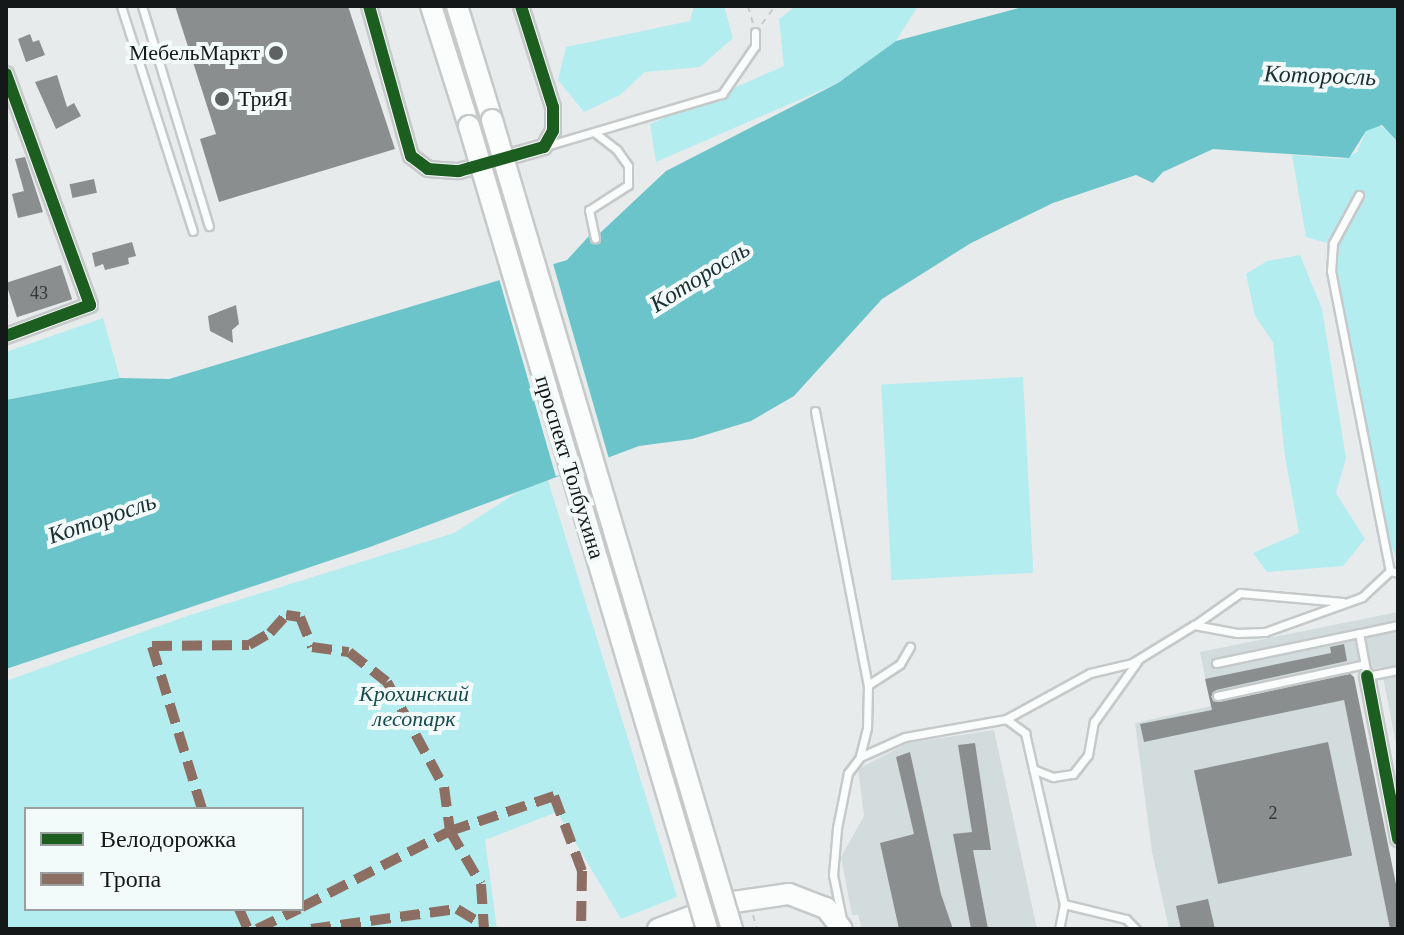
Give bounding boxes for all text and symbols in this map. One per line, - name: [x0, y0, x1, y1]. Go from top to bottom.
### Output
- place label: МебельМаркт: [129, 40, 260, 66]
- marker: МебельМаркт: [267, 44, 285, 62]
- water label: Которосль: [1263, 60, 1377, 92]
- place label: ТриЯ: [238, 86, 288, 112]
- marker: ТриЯ: [213, 90, 231, 108]
- water label: Которосль: [645, 235, 755, 319]
- house number: 43: [30, 282, 48, 304]
- street label: проспект Толбухина: [530, 372, 610, 562]
- water label: Которосль: [44, 487, 160, 551]
- park label: Крохинский лесопарк: [359, 680, 469, 732]
- house number: 2: [1268, 802, 1278, 824]
- legend: [24, 807, 304, 911]
- text: Велодорожка: [100, 826, 236, 852]
- text: Тропа: [100, 866, 161, 892]

